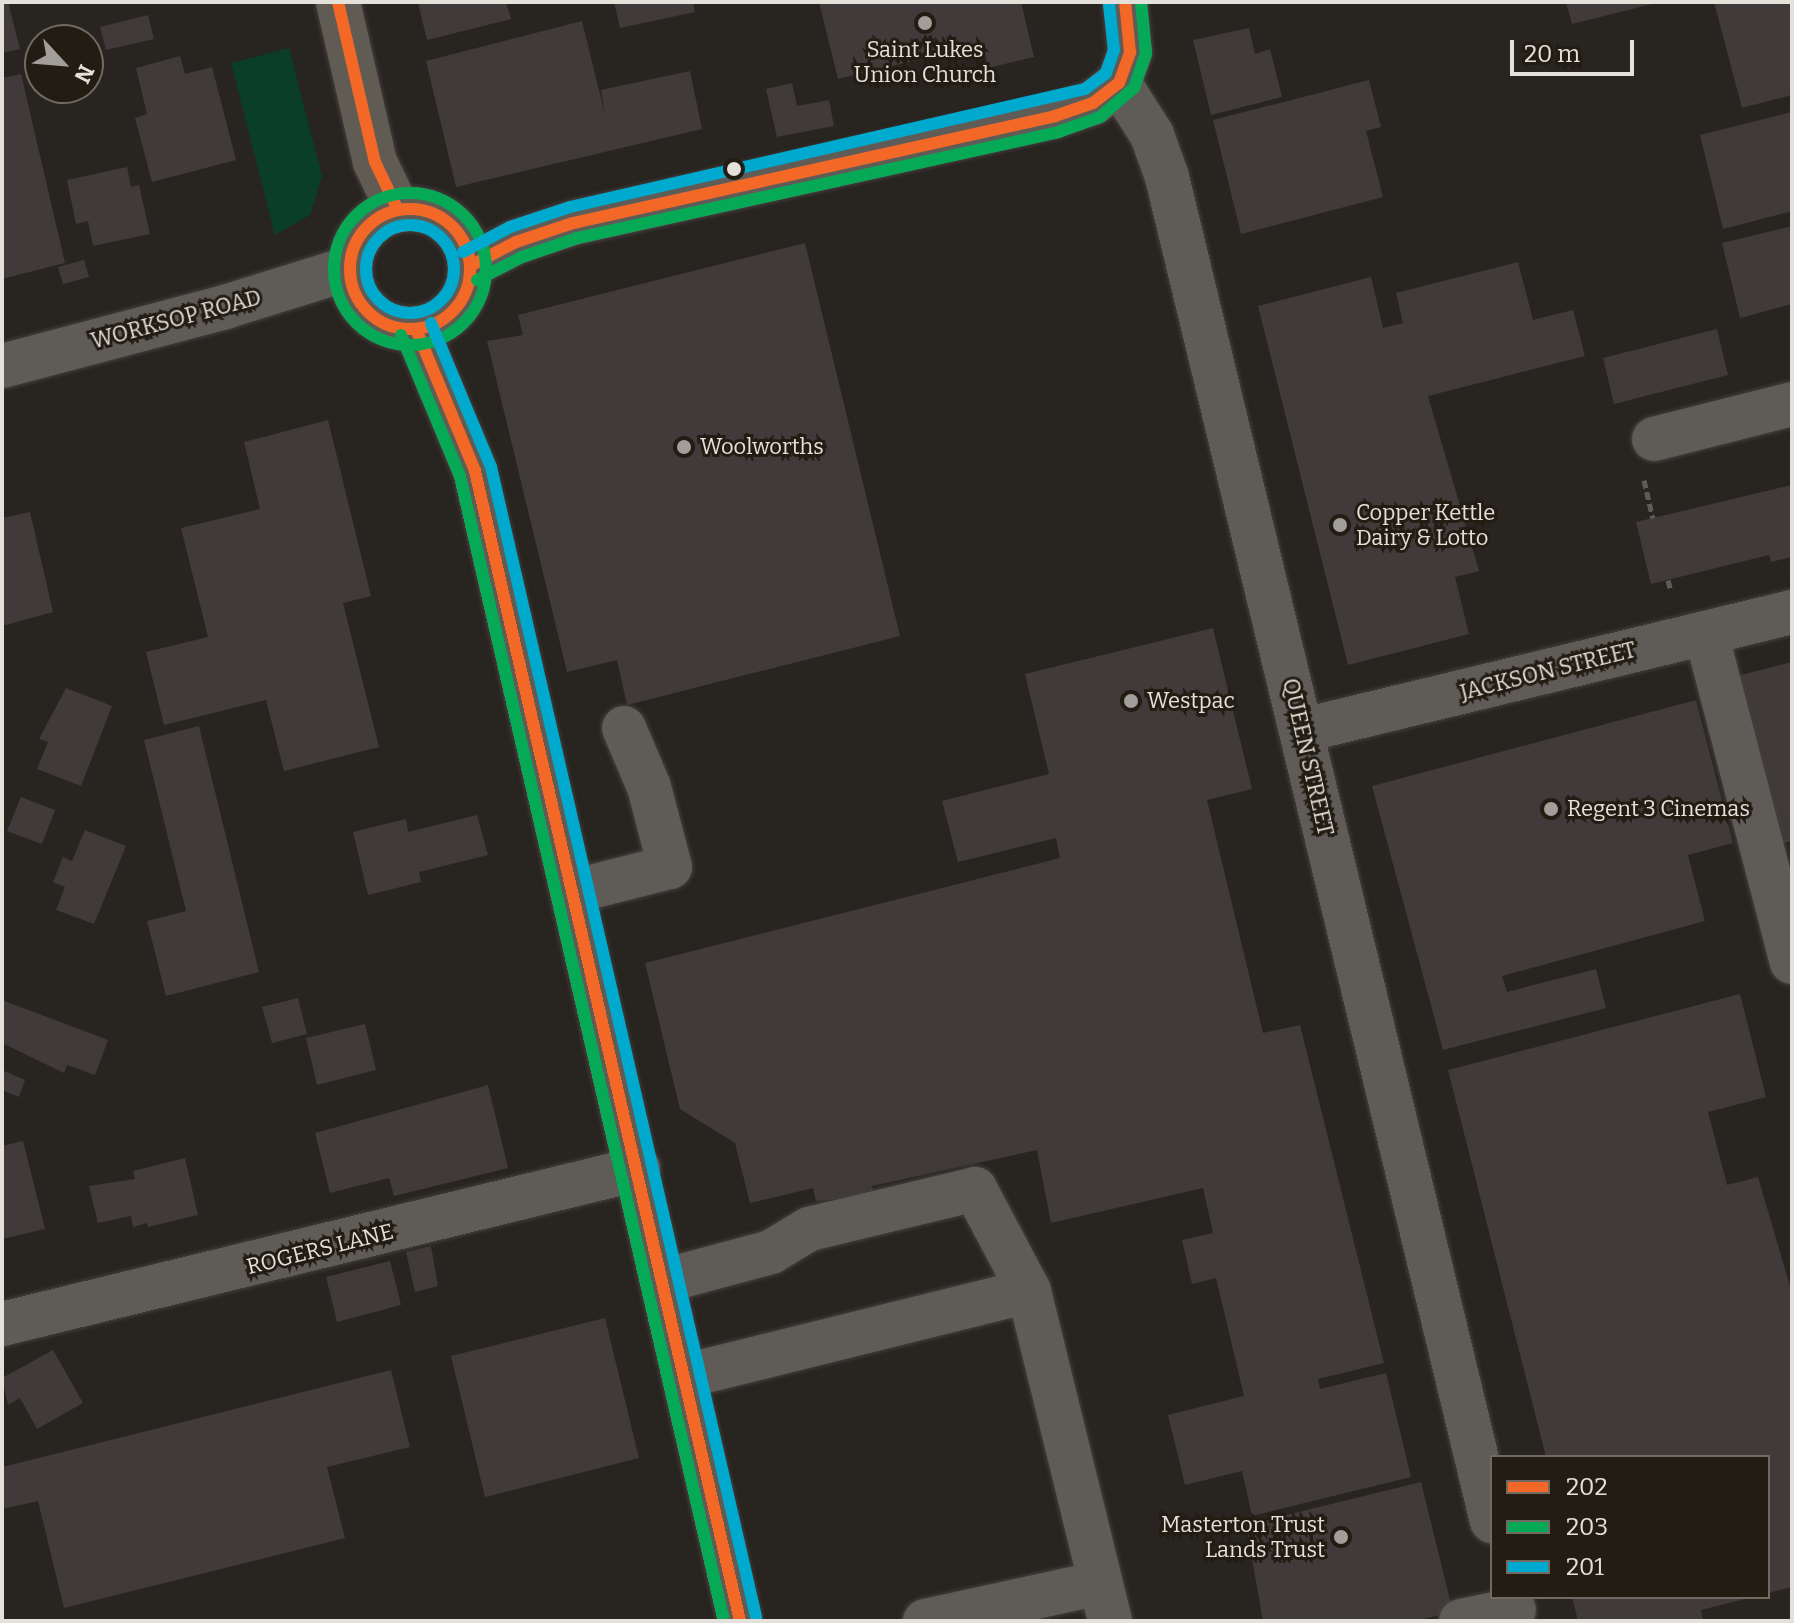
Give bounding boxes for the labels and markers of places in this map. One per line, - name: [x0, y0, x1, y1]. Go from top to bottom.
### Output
- marker: Saint Lukes Union Church: [916, 14, 934, 32]
- place label: Saint Lukes Union Church: [854, 36, 996, 88]
- unlabelled marker: [726, 161, 742, 177]
- place label: Woolworths: [700, 434, 824, 460]
- marker: Woolworths: [675, 438, 693, 456]
- place label: Copper Kettle Dairy & Lotto: [1356, 499, 1495, 550]
- marker: Copper Kettle Dairy & Lotto: [1331, 516, 1349, 534]
- place label: Westpac: [1147, 688, 1235, 714]
- marker: Westpac: [1122, 692, 1140, 710]
- place label: Regent 3 Cinemas: [1567, 796, 1750, 822]
- marker: Regent 3 Cinemas: [1542, 800, 1560, 818]
- place label: Masterton Trust Lands Trust: [1161, 1511, 1325, 1562]
- marker: Masterton Trust Lands Trust: [1332, 1528, 1350, 1546]

